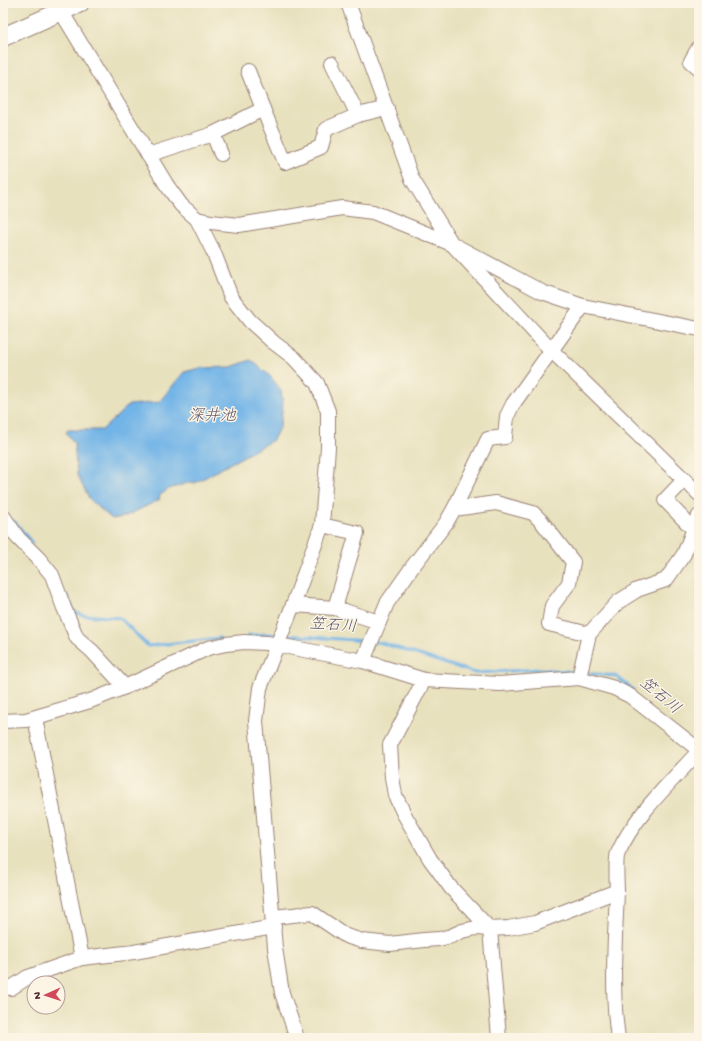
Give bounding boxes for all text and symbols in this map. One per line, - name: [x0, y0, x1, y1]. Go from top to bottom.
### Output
- water label: 深井池: [188, 407, 237, 427]
- water label: 笠石川: [308, 615, 358, 638]
- water label: 笠石川: [635, 674, 684, 720]
- north arrow: [26, 975, 66, 1015]
- text: N: [32, 992, 44, 999]

